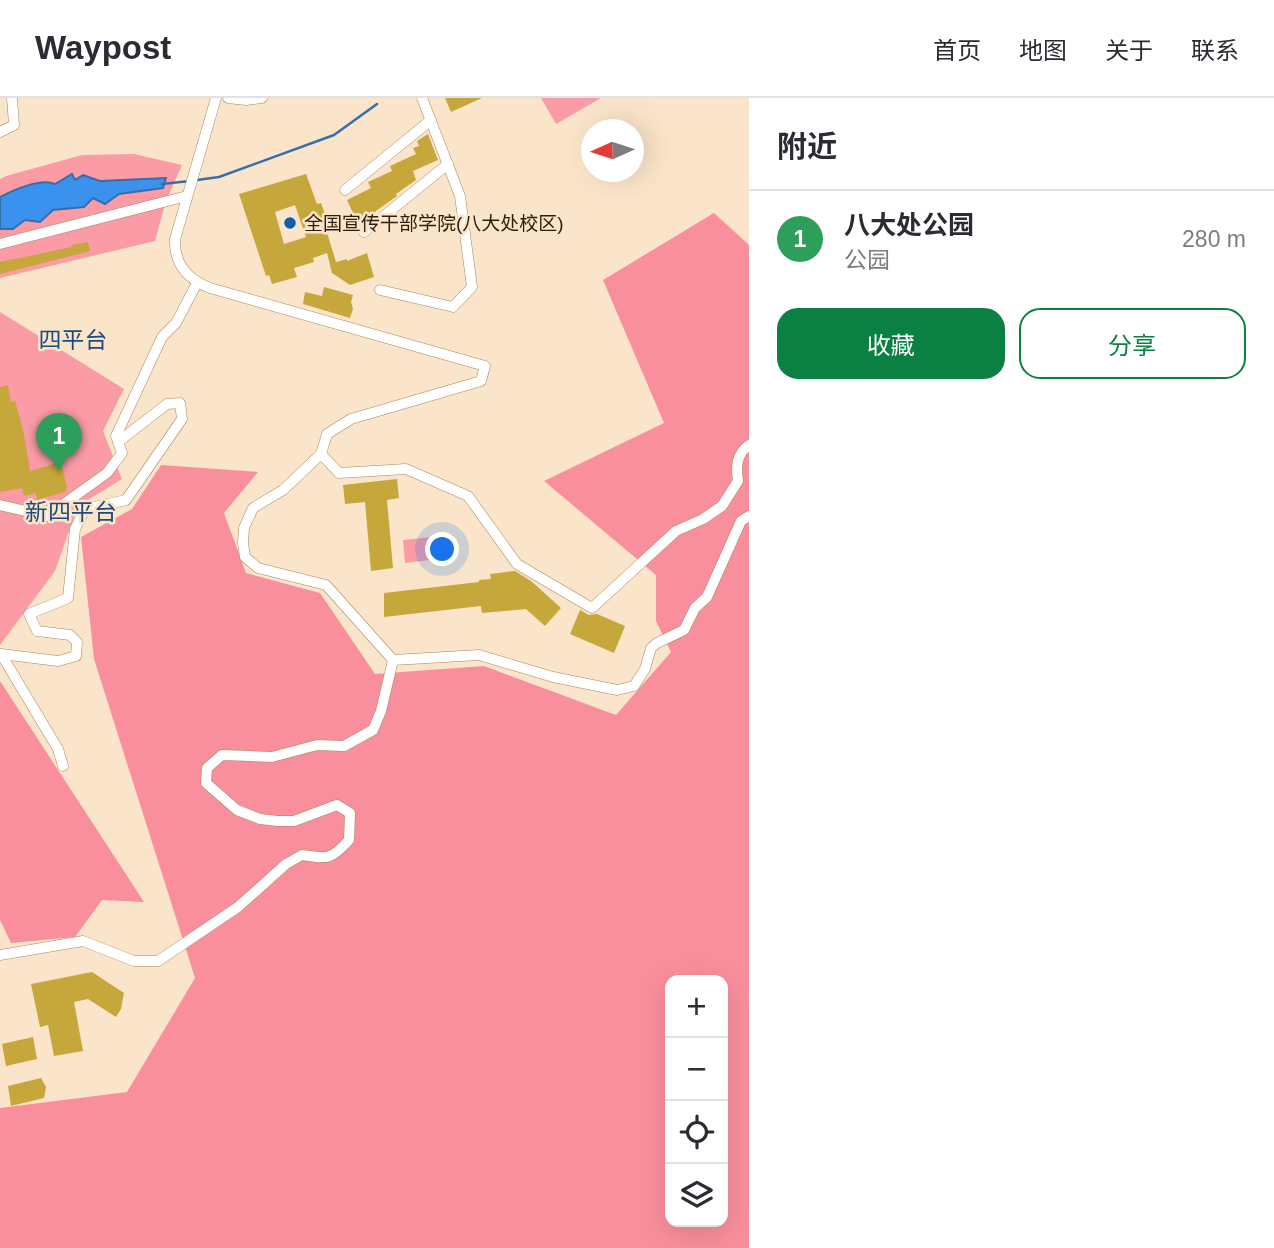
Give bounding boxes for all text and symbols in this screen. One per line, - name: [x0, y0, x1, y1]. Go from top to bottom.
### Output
- text: Waypost: [35, 29, 171, 66]
- text: 首页: [933, 37, 981, 64]
- text: 地图: [1019, 37, 1067, 64]
- text: 关于: [1105, 37, 1153, 64]
- text: 联系: [1191, 37, 1239, 64]
- north arrow: [581, 119, 644, 182]
- text: 附近: [777, 130, 837, 163]
- text: 八大处公园: [844, 210, 974, 240]
- place label: 全国宣传干部学院(八大处校区): [304, 213, 564, 234]
- marker: 全国宣传干部学院(八大处校区): [282, 215, 298, 231]
- text: 1: [794, 226, 806, 252]
- text: 280 m: [1182, 226, 1246, 252]
- text: 公园: [844, 247, 890, 273]
- button: 收藏: [777, 308, 1005, 379]
- button: 分享: [1019, 308, 1246, 379]
- district label: 四平台: [39, 327, 108, 353]
- pin: 1: [36, 413, 82, 471]
- district label: 新四平台: [25, 499, 117, 525]
- your location: [425, 532, 459, 566]
- map controls: [665, 975, 728, 1227]
- button: +: [665, 975, 728, 1038]
- button: −: [665, 1038, 728, 1101]
- button: locate: [665, 1101, 728, 1164]
- button: layers: [665, 1164, 728, 1227]

